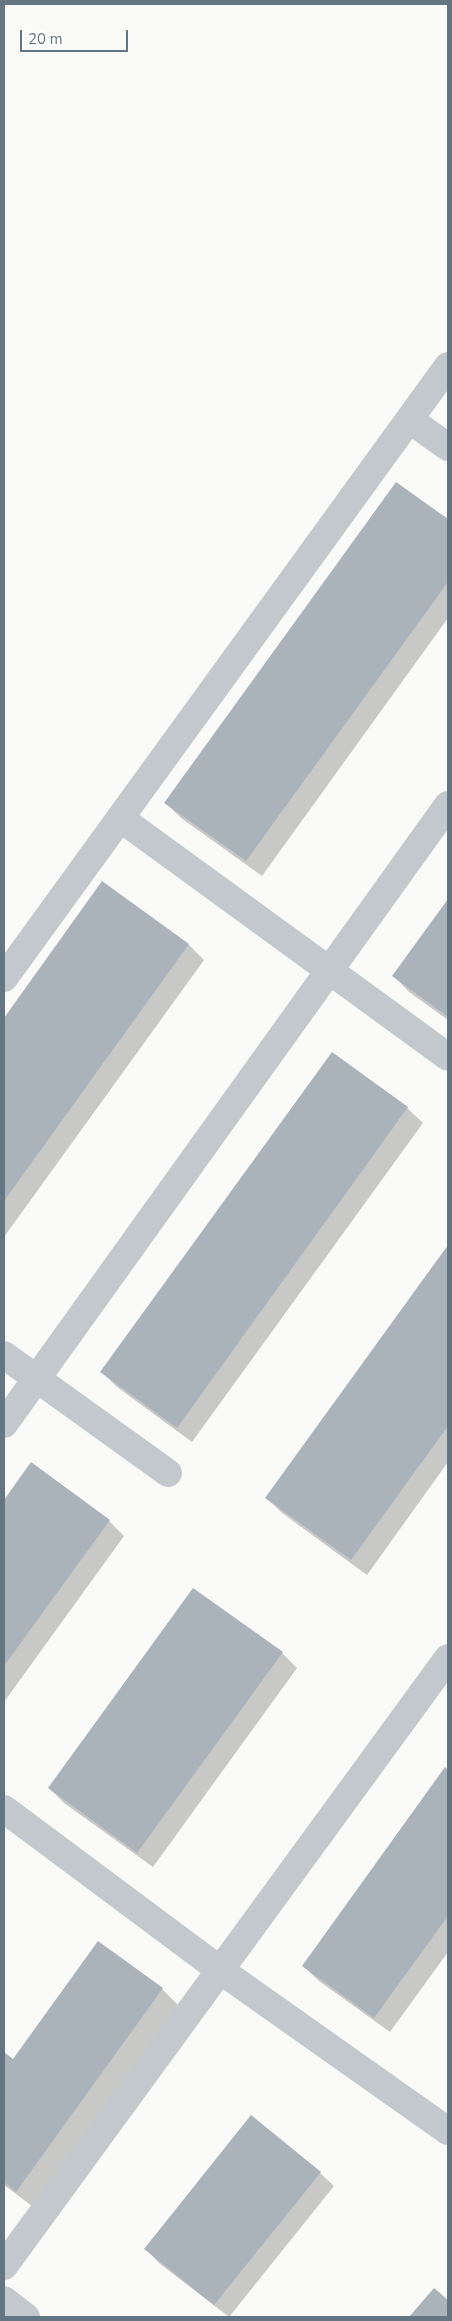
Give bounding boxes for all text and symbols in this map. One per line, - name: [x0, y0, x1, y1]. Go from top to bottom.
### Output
- scale bar: [22, 20, 130, 52]
- text: 20 m: [28, 29, 63, 49]

